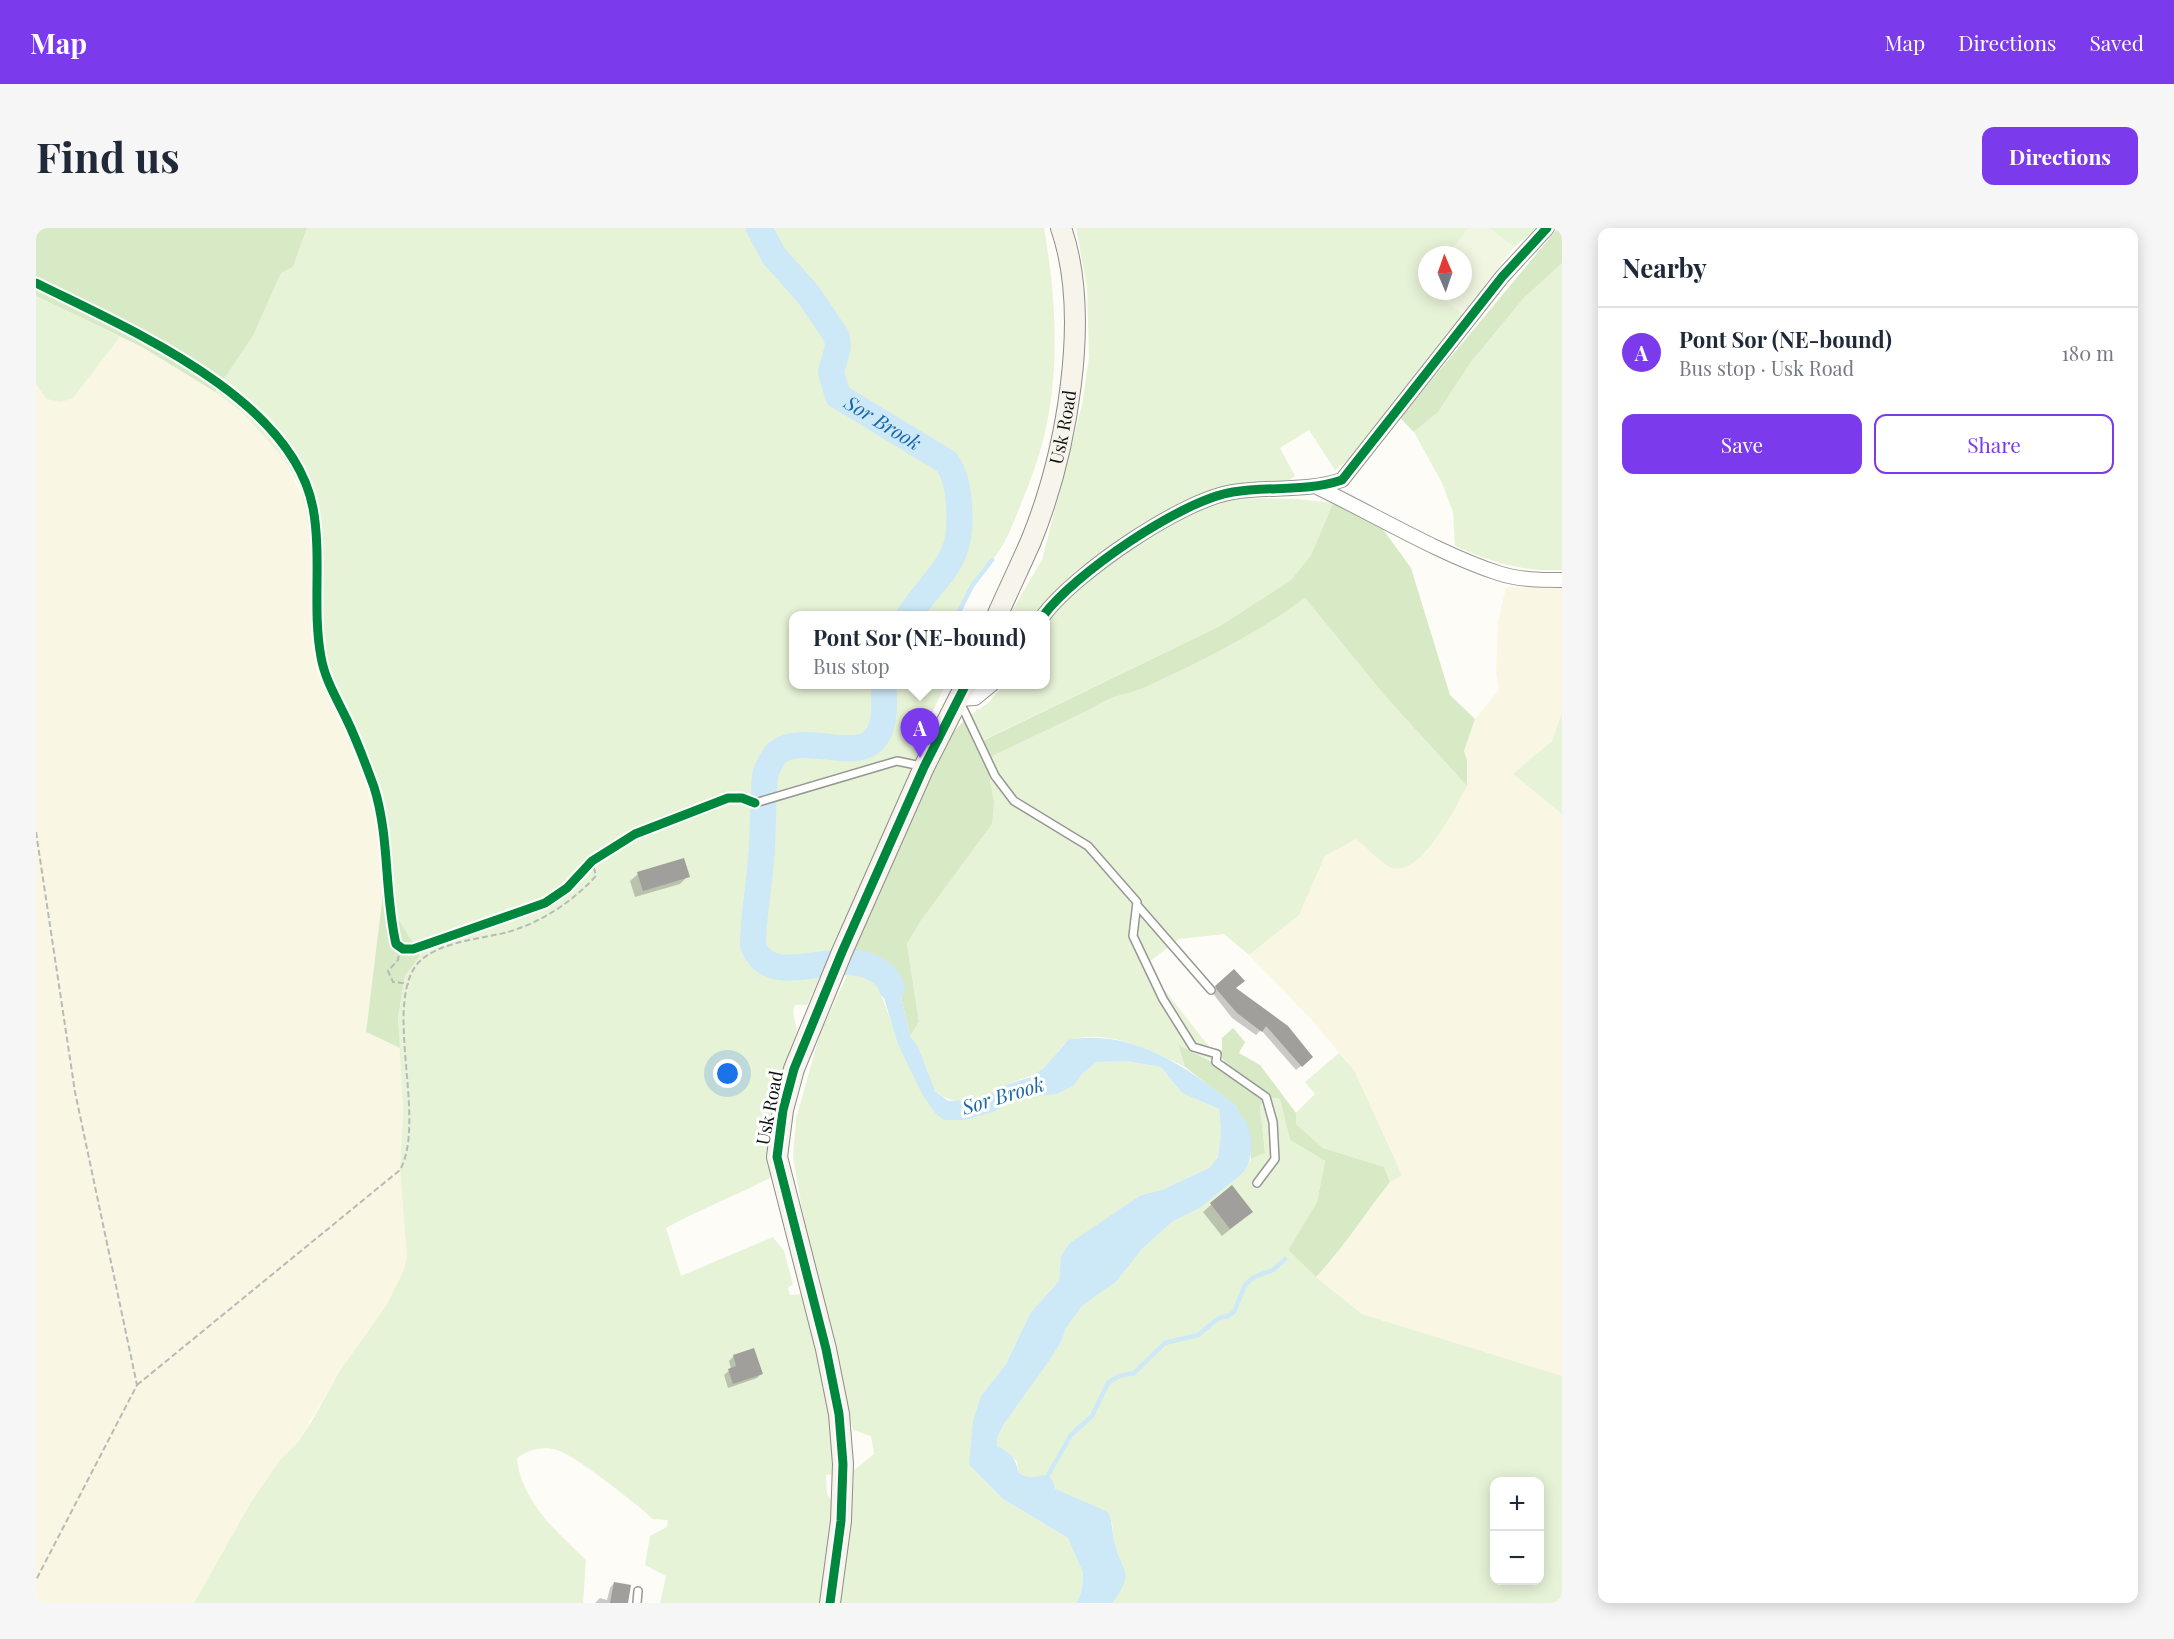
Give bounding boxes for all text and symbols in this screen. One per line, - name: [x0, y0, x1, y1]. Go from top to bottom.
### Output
- text: Map: [30, 24, 87, 61]
- text: Map: [1884, 28, 1925, 56]
- text: Directions: [1958, 28, 2056, 56]
- text: Saved: [2089, 28, 2144, 56]
- button: Directions: [1982, 127, 2138, 185]
- text: Find us: [36, 128, 180, 184]
- north arrow: [1418, 246, 1472, 300]
- text: Nearby: [1622, 250, 1707, 285]
- text: Pont Sor (NE-bound): [1679, 324, 1892, 354]
- text: A: [1635, 339, 1648, 366]
- text: 180 m: [2061, 339, 2114, 366]
- text: Bus stop · Usk Road: [1679, 354, 1854, 381]
- water label: Sor Brook: [839, 388, 927, 455]
- street label: Usk Road: [1043, 388, 1081, 467]
- button: Save: [1622, 414, 1862, 474]
- button: Share: [1874, 414, 2114, 474]
- popup: [789, 611, 1050, 689]
- text: Pont Sor (NE-bound): [813, 622, 1026, 652]
- text: Bus stop: [813, 652, 890, 679]
- pin: A: [900, 708, 940, 758]
- your location: [713, 1059, 742, 1088]
- street label: Usk Road: [750, 1068, 788, 1147]
- water label: Sor Brook: [957, 1069, 1047, 1120]
- map controls: [1490, 1477, 1544, 1585]
- button: +: [1490, 1477, 1544, 1531]
- button: −: [1490, 1531, 1544, 1585]

